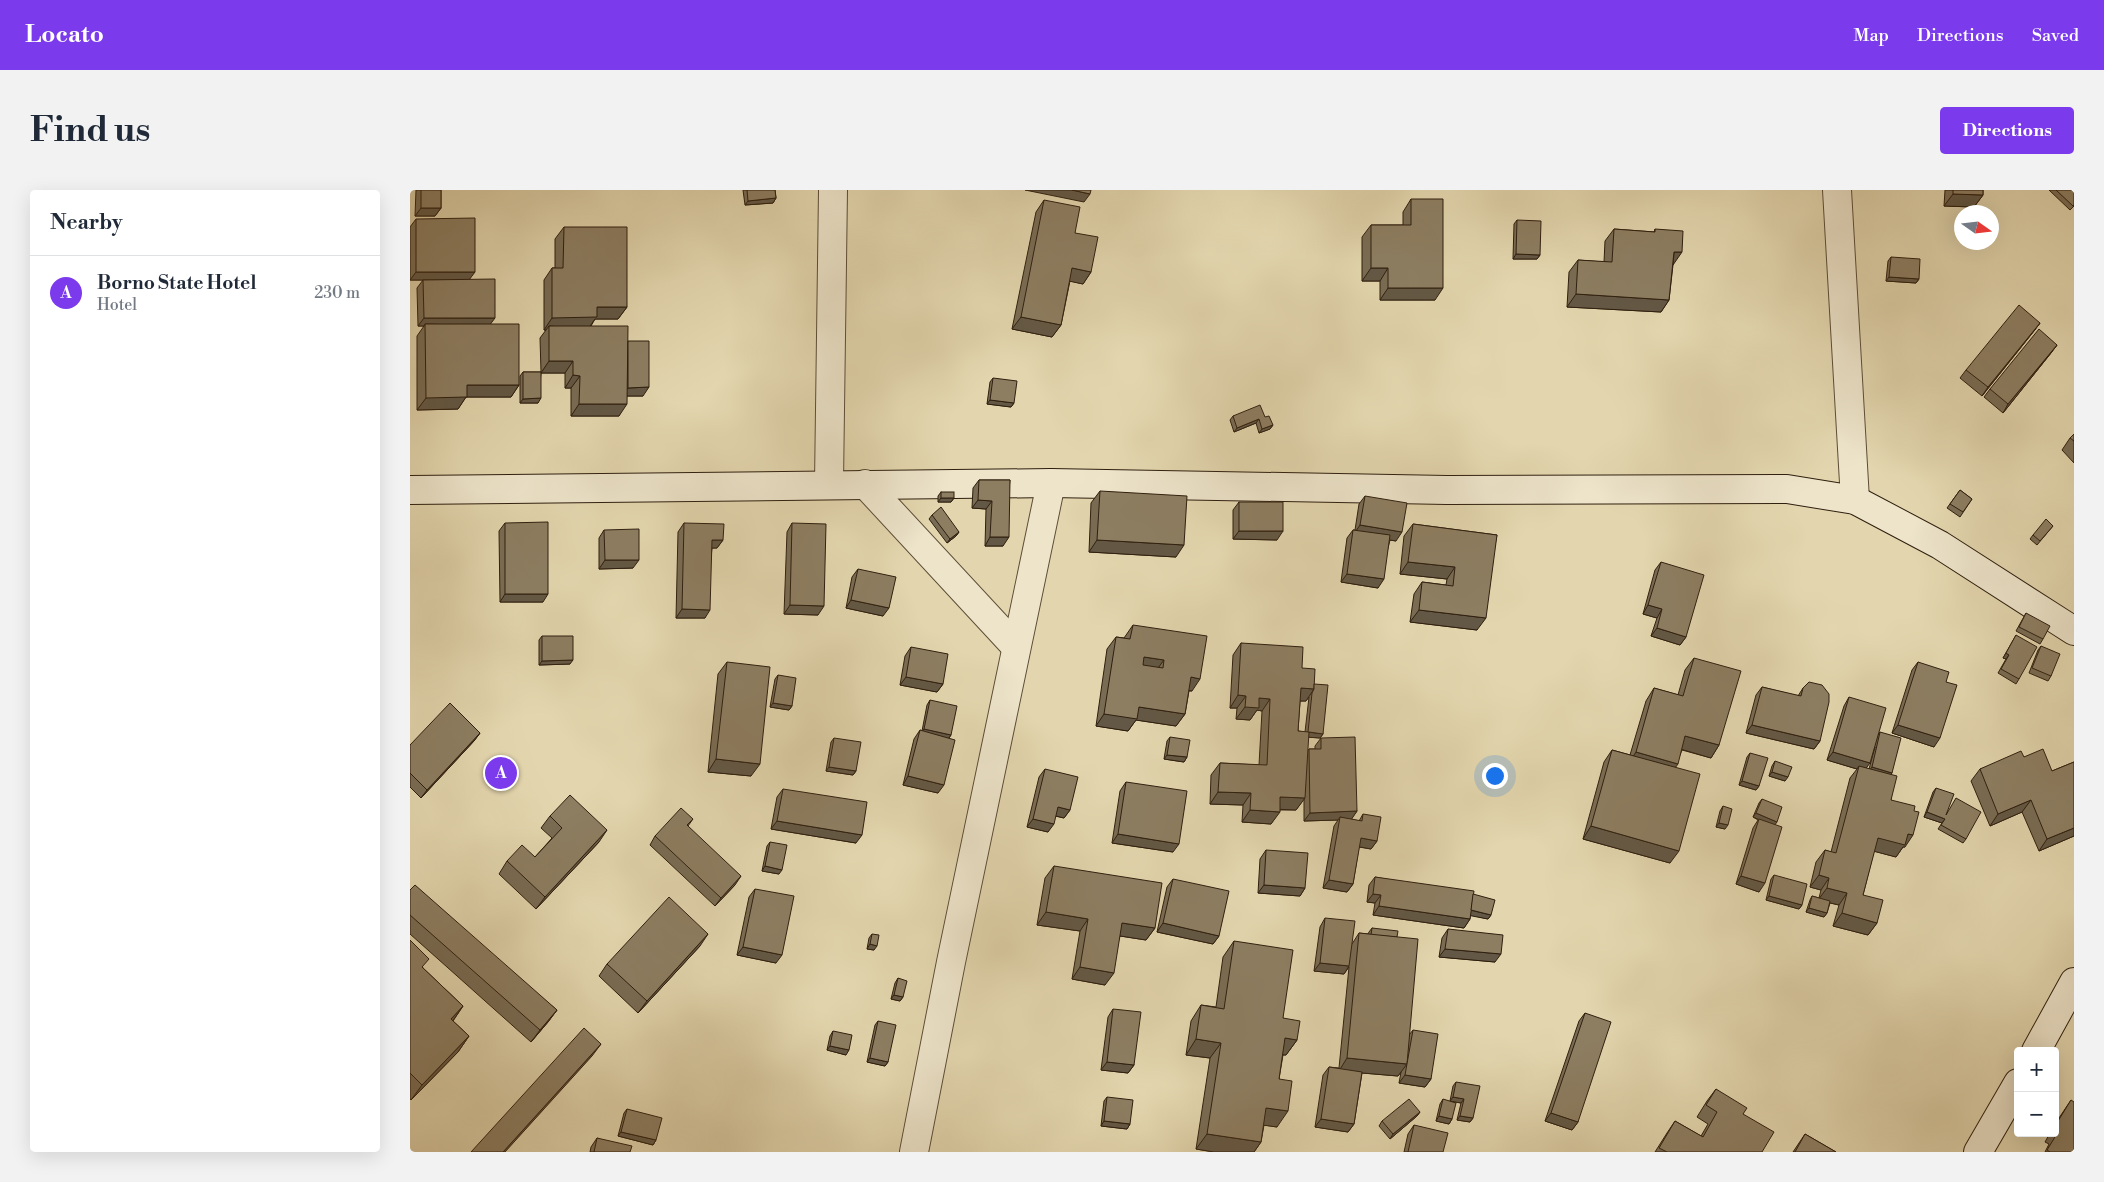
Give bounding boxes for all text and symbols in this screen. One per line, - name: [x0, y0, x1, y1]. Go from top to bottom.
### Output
- text: Locato: [25, 20, 104, 50]
- text: Map: [1853, 24, 1889, 47]
- text: Directions: [1917, 24, 2004, 47]
- text: Saved: [2032, 24, 2079, 47]
- button: Directions: [1940, 107, 2074, 154]
- text: Find us: [30, 109, 150, 152]
- north arrow: [1954, 205, 1999, 250]
- text: Nearby: [50, 210, 123, 236]
- text: Borno State Hotel: [97, 271, 256, 295]
- text: A: [60, 283, 72, 303]
- text: 230 m: [314, 283, 360, 303]
- text: Hotel: [97, 295, 137, 315]
- pin: A: [485, 754, 517, 792]
- your location: [1482, 763, 1508, 789]
- map controls: [2014, 1047, 2059, 1137]
- button: +: [2014, 1047, 2059, 1092]
- button: −: [2014, 1092, 2059, 1137]

